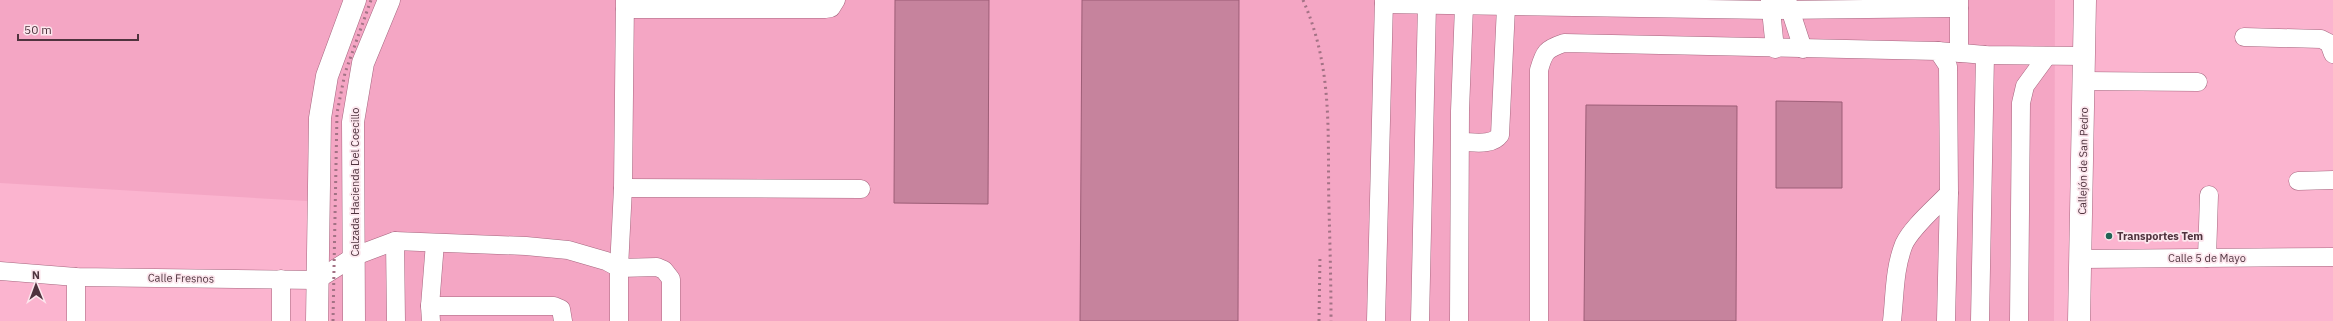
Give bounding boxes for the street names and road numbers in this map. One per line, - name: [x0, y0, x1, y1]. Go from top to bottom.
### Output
- street label: Calzada Hacienda Del Coecillo: [348, 107, 362, 257]
- street label: Callejón de San Pedro: [2075, 107, 2091, 215]
- street label: Calle 5 de Mayo: [2168, 251, 2246, 265]
- street label: Calle Fresnos: [148, 270, 214, 286]

